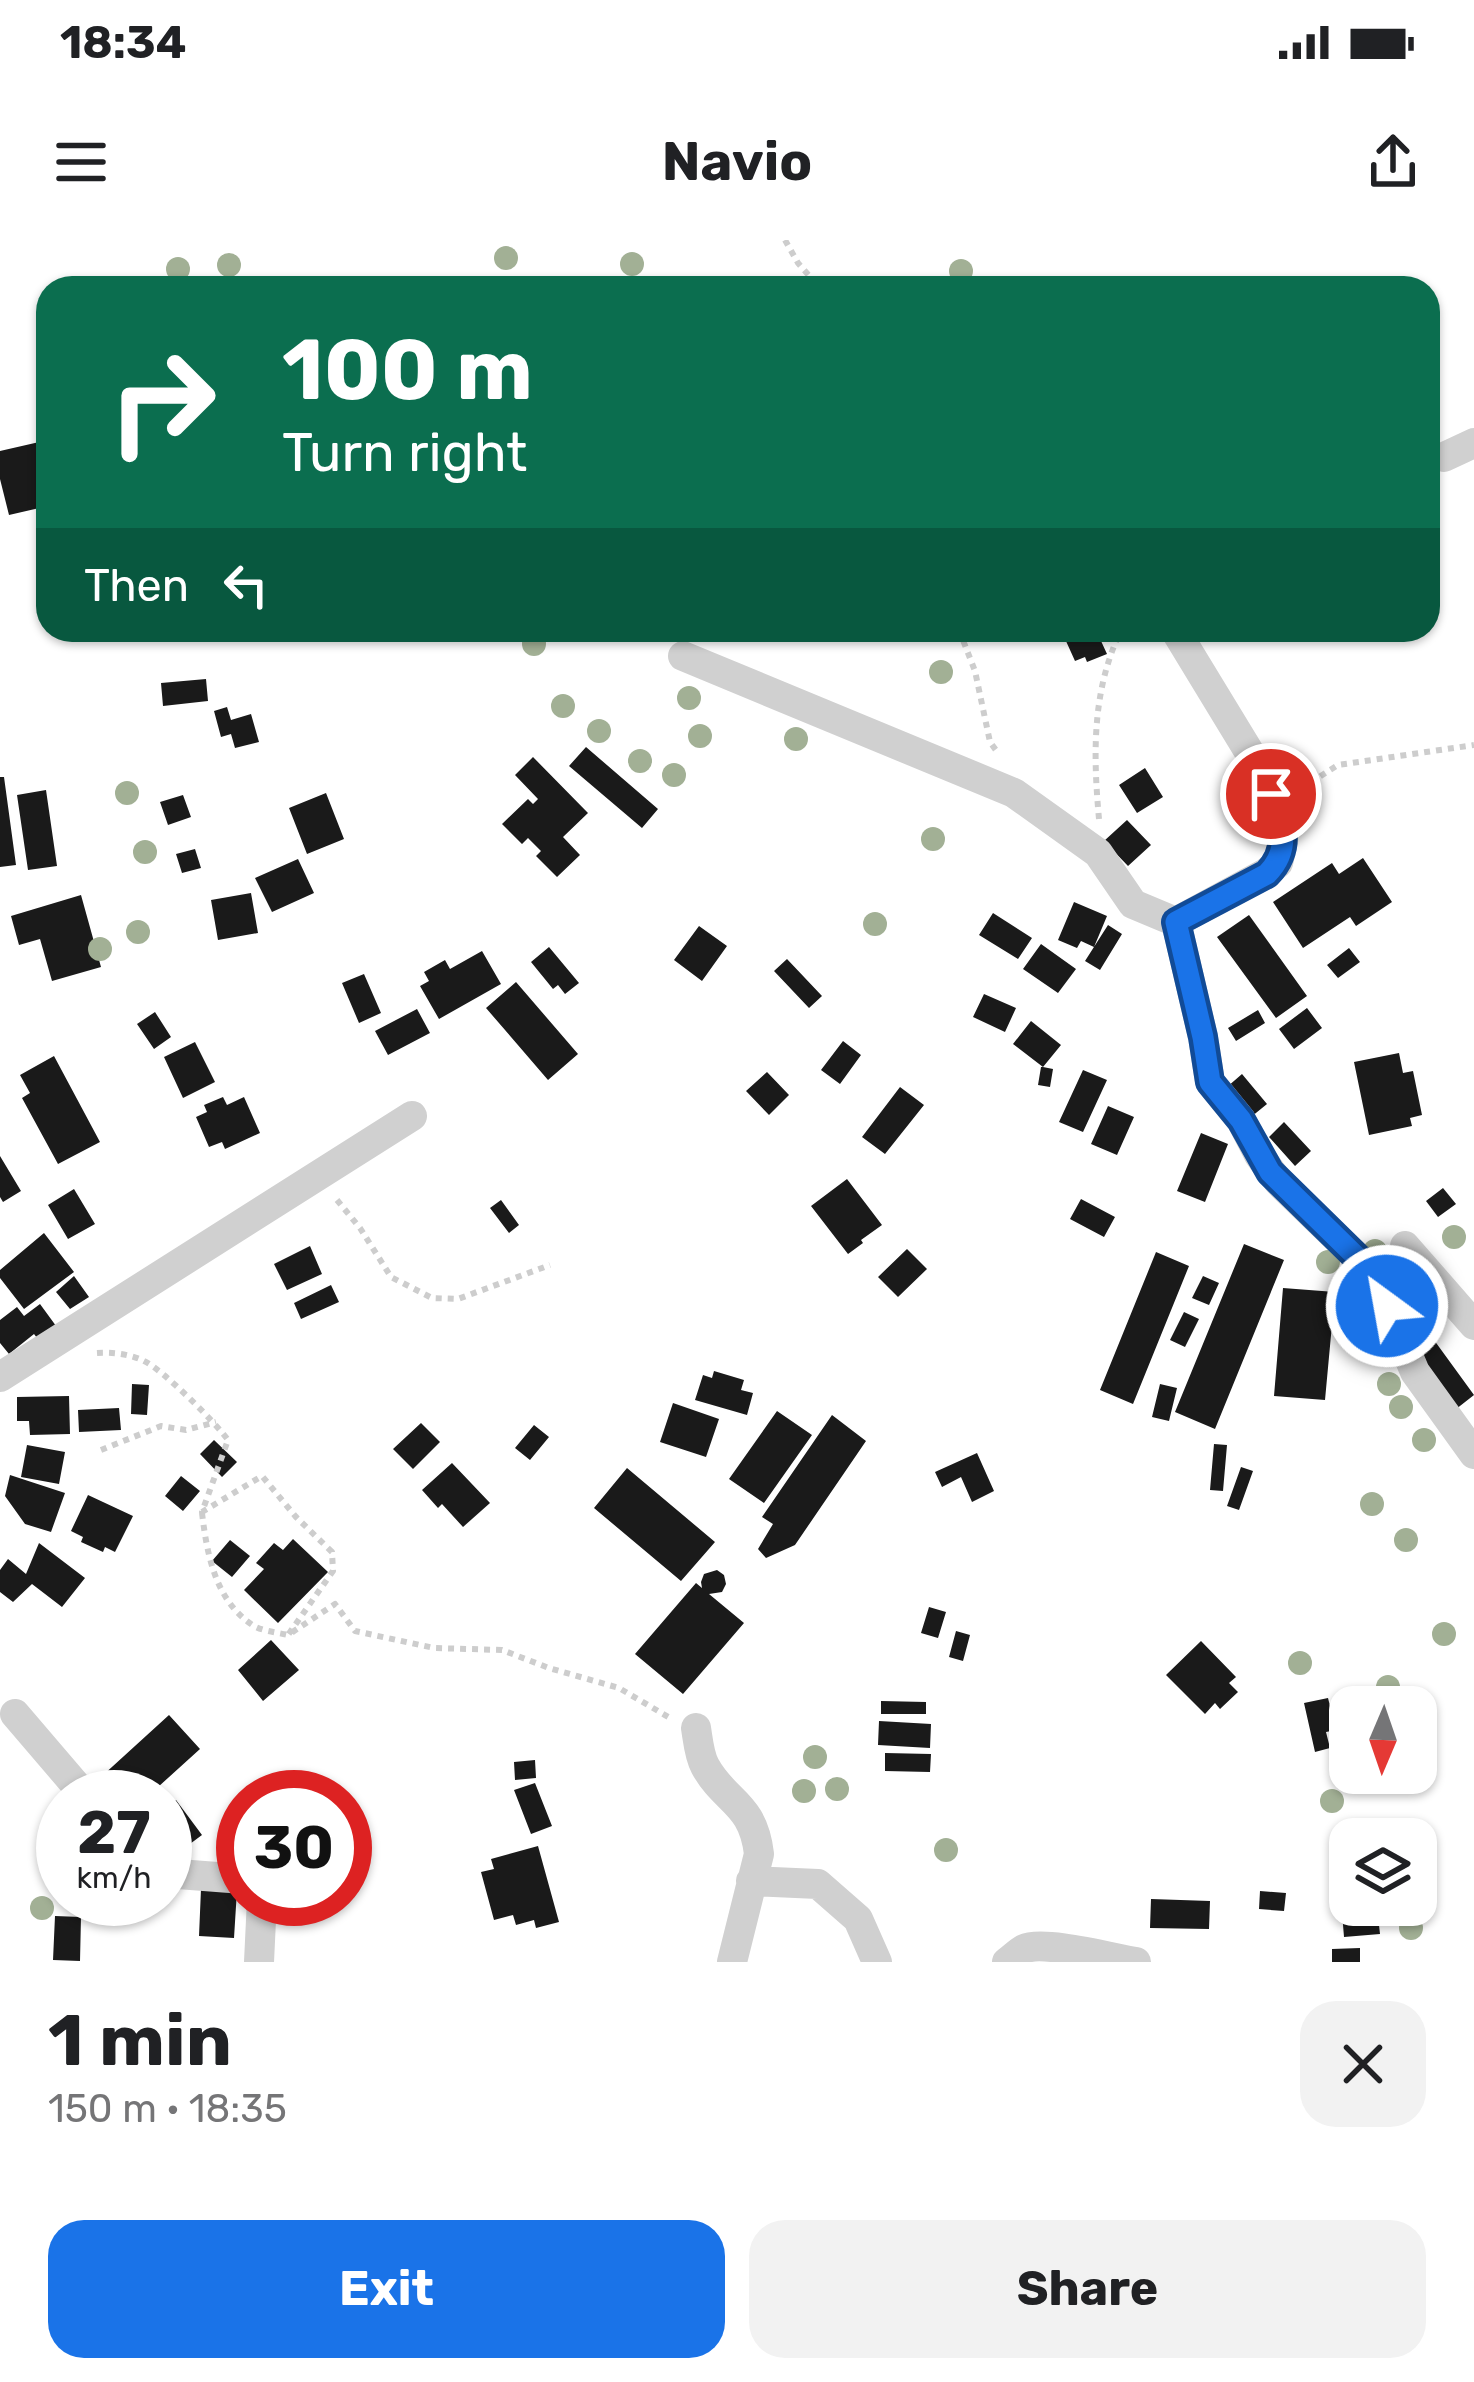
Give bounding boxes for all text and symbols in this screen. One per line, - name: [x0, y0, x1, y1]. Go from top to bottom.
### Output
- text: 18:34: [60, 16, 186, 69]
- icon: menu: [48, 129, 114, 195]
- icon: share: [1360, 129, 1426, 195]
- text: Navio: [662, 130, 812, 194]
- text: 100 m: [282, 320, 533, 420]
- icon: right: [84, 324, 240, 480]
- text: Turn right: [282, 421, 527, 485]
- icon: left: [213, 552, 279, 618]
- text: Then: [84, 559, 189, 612]
- pin: [1220, 743, 1322, 845]
- icon: arrive: [1238, 761, 1304, 827]
- position arrow: [1324, 1243, 1450, 1369]
- north arrow: [1329, 1686, 1437, 1794]
- map controls: [1329, 1686, 1437, 1926]
- speed limit sign: 30: [216, 1770, 372, 1926]
- text: 27: [77, 1797, 151, 1868]
- button: layers: [1329, 1818, 1437, 1926]
- text: km/h: [77, 1860, 151, 1896]
- text: 1 min: [48, 1998, 232, 2083]
- button: close: [1300, 2001, 1426, 2127]
- text: 150 m · 18:35: [48, 2086, 287, 2132]
- button: Exit: [48, 2220, 725, 2358]
- button: Share: [749, 2220, 1426, 2358]

